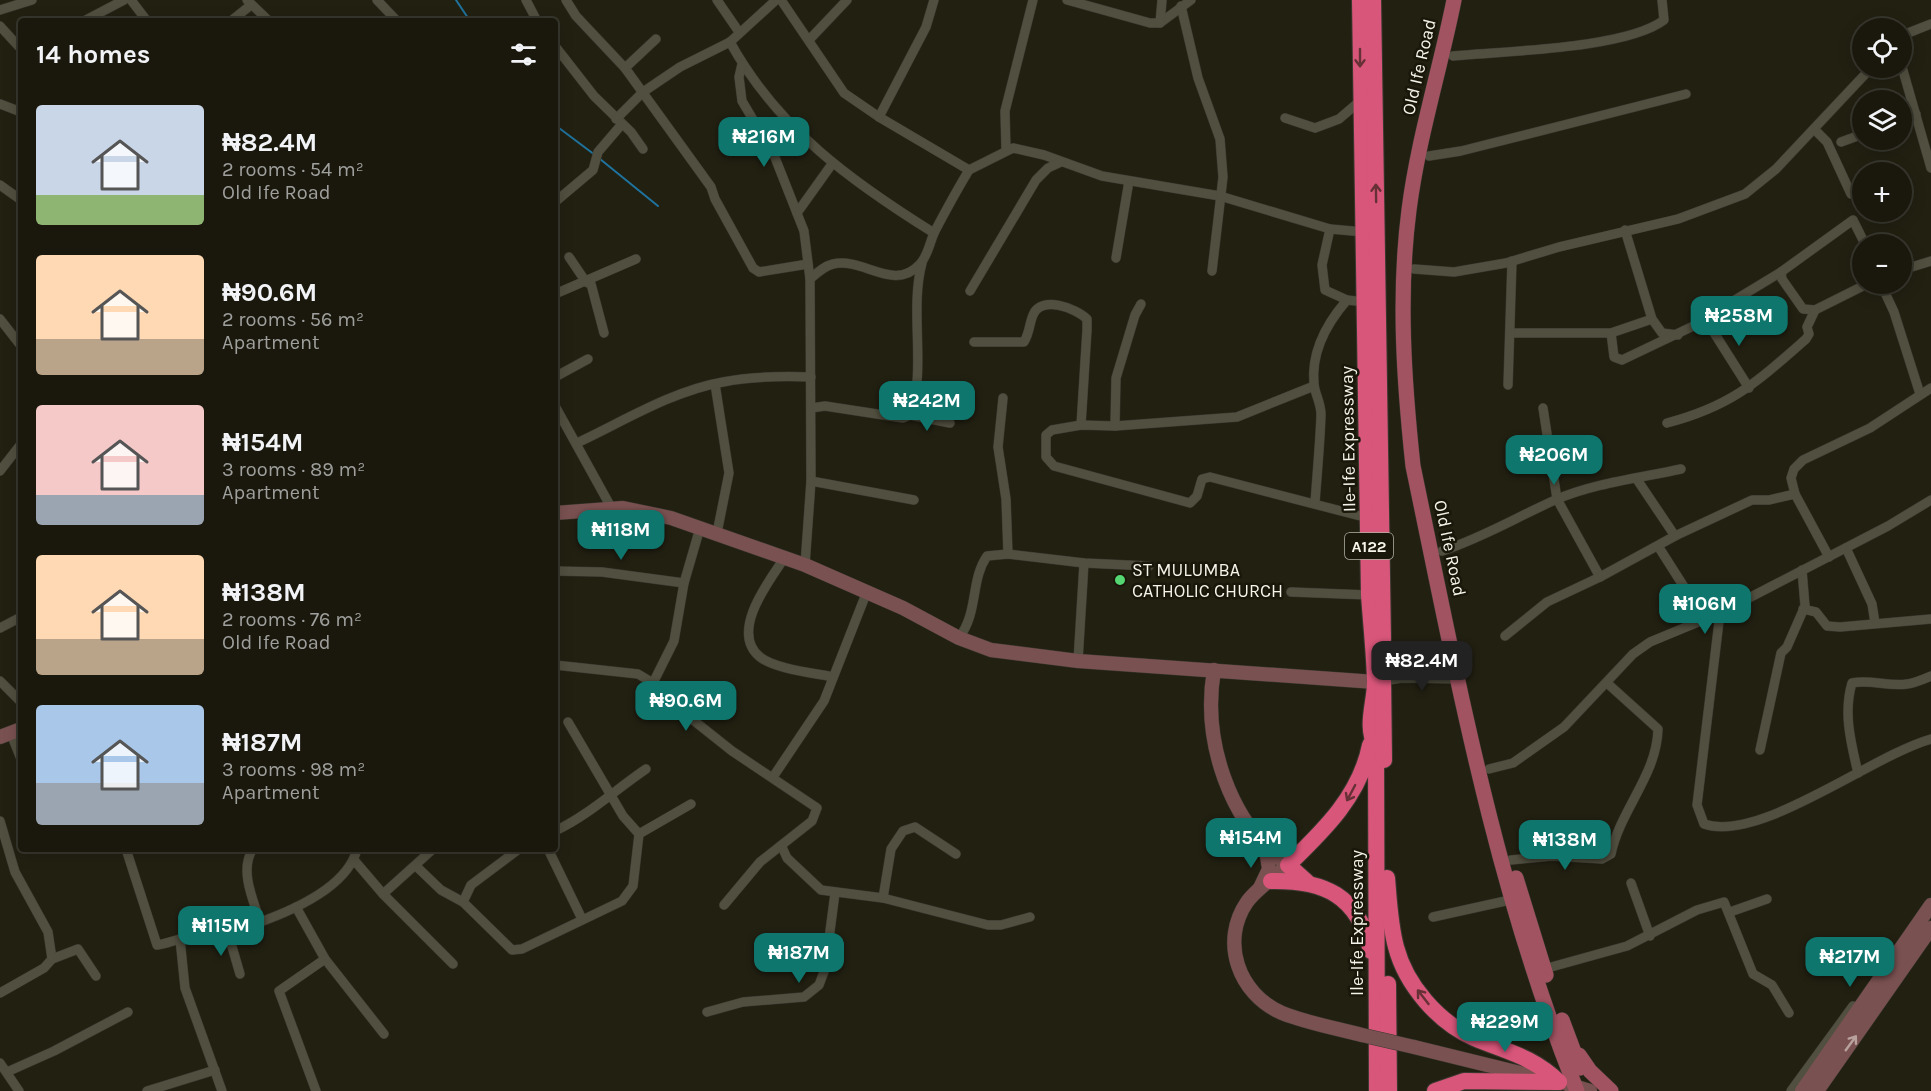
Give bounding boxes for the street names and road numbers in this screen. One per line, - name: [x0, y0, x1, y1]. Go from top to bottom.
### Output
- street label: Old Ife Road: [1397, 17, 1441, 117]
- street label: Ile-Ife Expressway: [1336, 365, 1360, 512]
- street label: Old Ife Road: [1429, 498, 1471, 598]
- road number: A122: [1345, 533, 1393, 559]
- street label: Ile-Ife Expressway: [1346, 849, 1368, 996]

